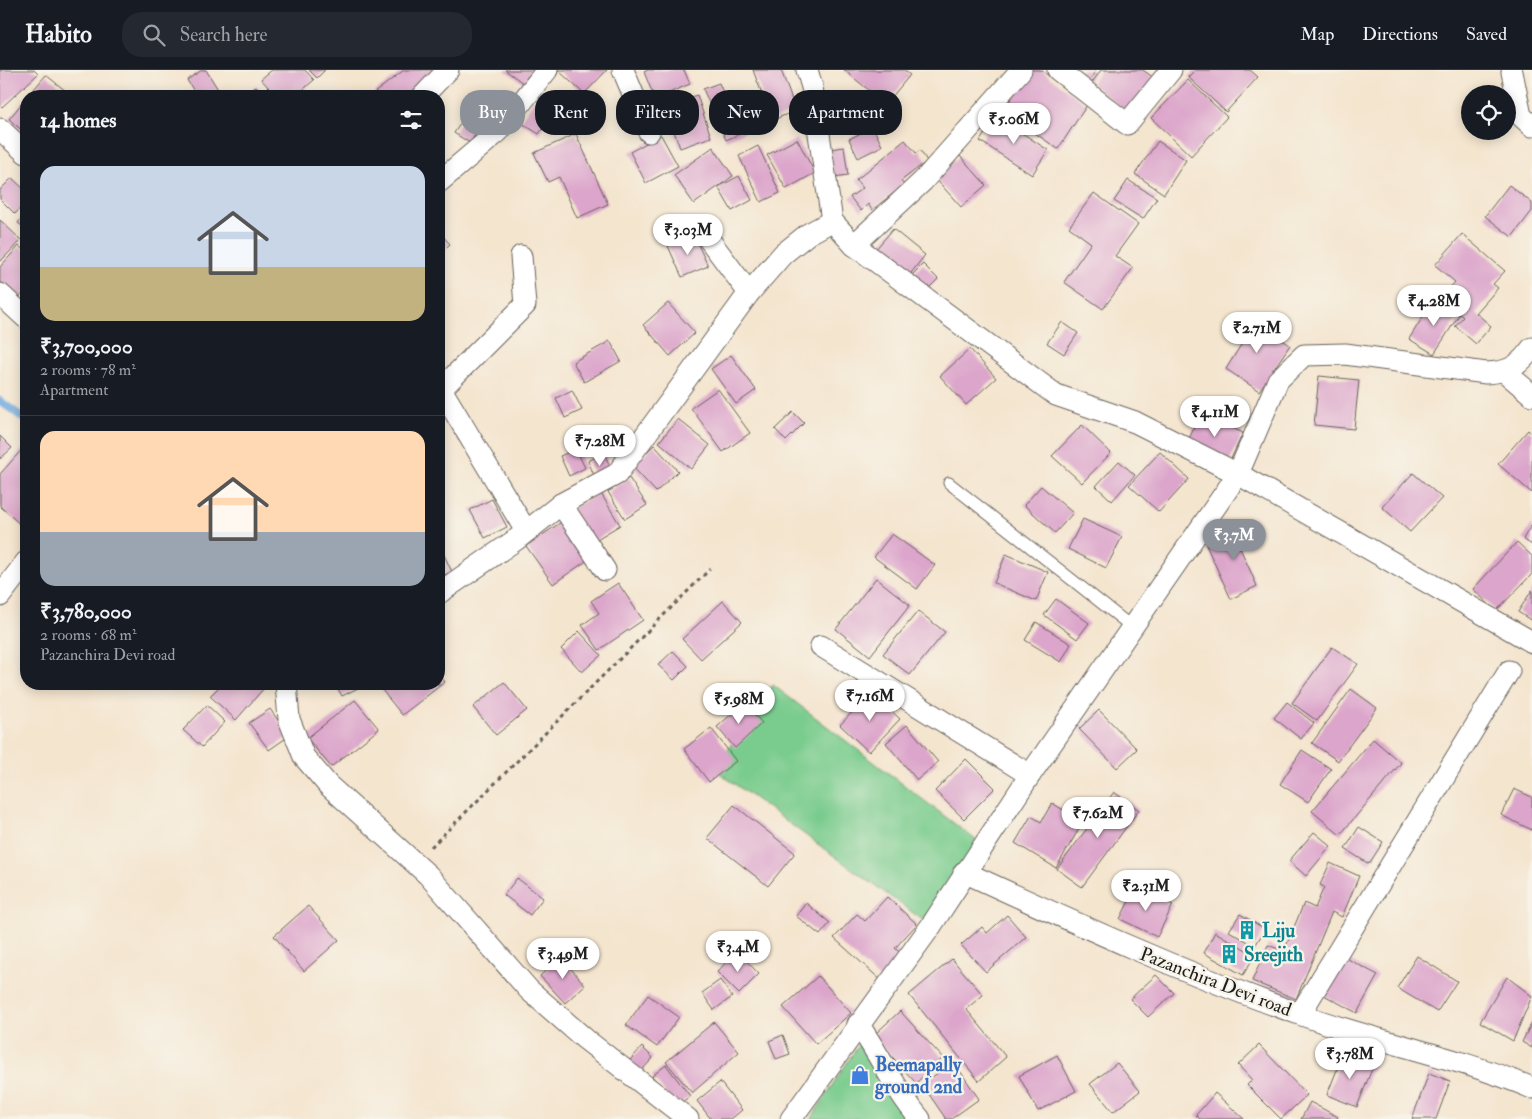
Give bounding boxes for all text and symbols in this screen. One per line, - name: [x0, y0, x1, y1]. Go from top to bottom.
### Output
- search box: [122, 12, 472, 57]
- text: Habito: [25, 19, 92, 50]
- icon: search: [140, 21, 168, 49]
- text: Search here: [180, 23, 268, 47]
- text: Map: [1301, 23, 1334, 46]
- text: Directions: [1362, 23, 1438, 46]
- text: Saved: [1466, 23, 1507, 46]
- map controls: [1461, 85, 1516, 140]
- button: locate: [1461, 85, 1516, 140]
- chip: Buy: [460, 90, 525, 135]
- chip: Rent: [535, 90, 606, 135]
- chip: Filters: [616, 90, 699, 135]
- chip: New: [709, 90, 779, 135]
- chip: Apartment: [789, 90, 902, 135]
- pin: ₹5.06M: [973, 102, 1055, 145]
- icon: filters: [397, 106, 425, 134]
- text: 14 homes: [40, 107, 117, 134]
- text: ₹5.06M: [989, 109, 1039, 129]
- icon: home: [188, 198, 278, 288]
- pin: ₹3.03M: [647, 214, 729, 256]
- text: ₹3.03M: [664, 220, 712, 240]
- pin: ₹4.28M: [1393, 284, 1475, 327]
- text: ₹4.28M: [1408, 291, 1460, 311]
- pin: ₹2.71M: [1216, 312, 1298, 354]
- text: ₹2.71M: [1233, 318, 1281, 338]
- text: ₹3,700,000: [40, 333, 133, 360]
- text: 2 rooms · 78 m²: [40, 360, 136, 380]
- text: Apartment: [40, 380, 108, 400]
- pin: ₹4.11M: [1174, 396, 1256, 438]
- text: ₹4.11M: [1191, 402, 1239, 422]
- pin: ₹7.28M: [559, 424, 641, 467]
- text: ₹7.28M: [575, 431, 625, 451]
- icon: home: [188, 464, 278, 554]
- pin: ₹3.7M: [1199, 518, 1269, 561]
- text: ₹3.7M: [1214, 525, 1254, 545]
- text: ₹3,780,000: [40, 598, 132, 625]
- text: 2 rooms · 68 m²: [40, 625, 136, 645]
- text: Pazanchira Devi road: [40, 645, 175, 665]
- pin: ₹7.16M: [829, 680, 911, 722]
- pin: ₹5.98M: [698, 682, 780, 725]
- text: ₹7.16M: [846, 686, 894, 706]
- text: ₹5.98M: [714, 689, 764, 709]
- pin: ₹7.62M: [1057, 796, 1139, 839]
- text: ₹7.62M: [1073, 803, 1123, 823]
- pin: ₹2.31M: [1105, 870, 1187, 912]
- text: ₹2.31M: [1122, 876, 1170, 896]
- building icon: Liju: [1236, 919, 1258, 941]
- place label: Liju: [1262, 919, 1295, 943]
- pin: ₹3.4M: [703, 930, 773, 973]
- text: ₹3.4M: [717, 937, 759, 957]
- pin: ₹3.49M: [522, 938, 604, 980]
- street label: Pazanchira Devi road: [1136, 942, 1296, 1022]
- building icon: Sreejith: [1218, 943, 1240, 965]
- place label: Sreejith: [1244, 943, 1303, 967]
- text: ₹3.49M: [538, 944, 588, 964]
- pin: ₹3.78M: [1309, 1038, 1391, 1080]
- text: ₹3.78M: [1326, 1044, 1374, 1064]
- place label: Beemapally ground 2nd: [874, 1053, 963, 1100]
- shop icon: Beemapally ground 2nd: [849, 1064, 871, 1086]

